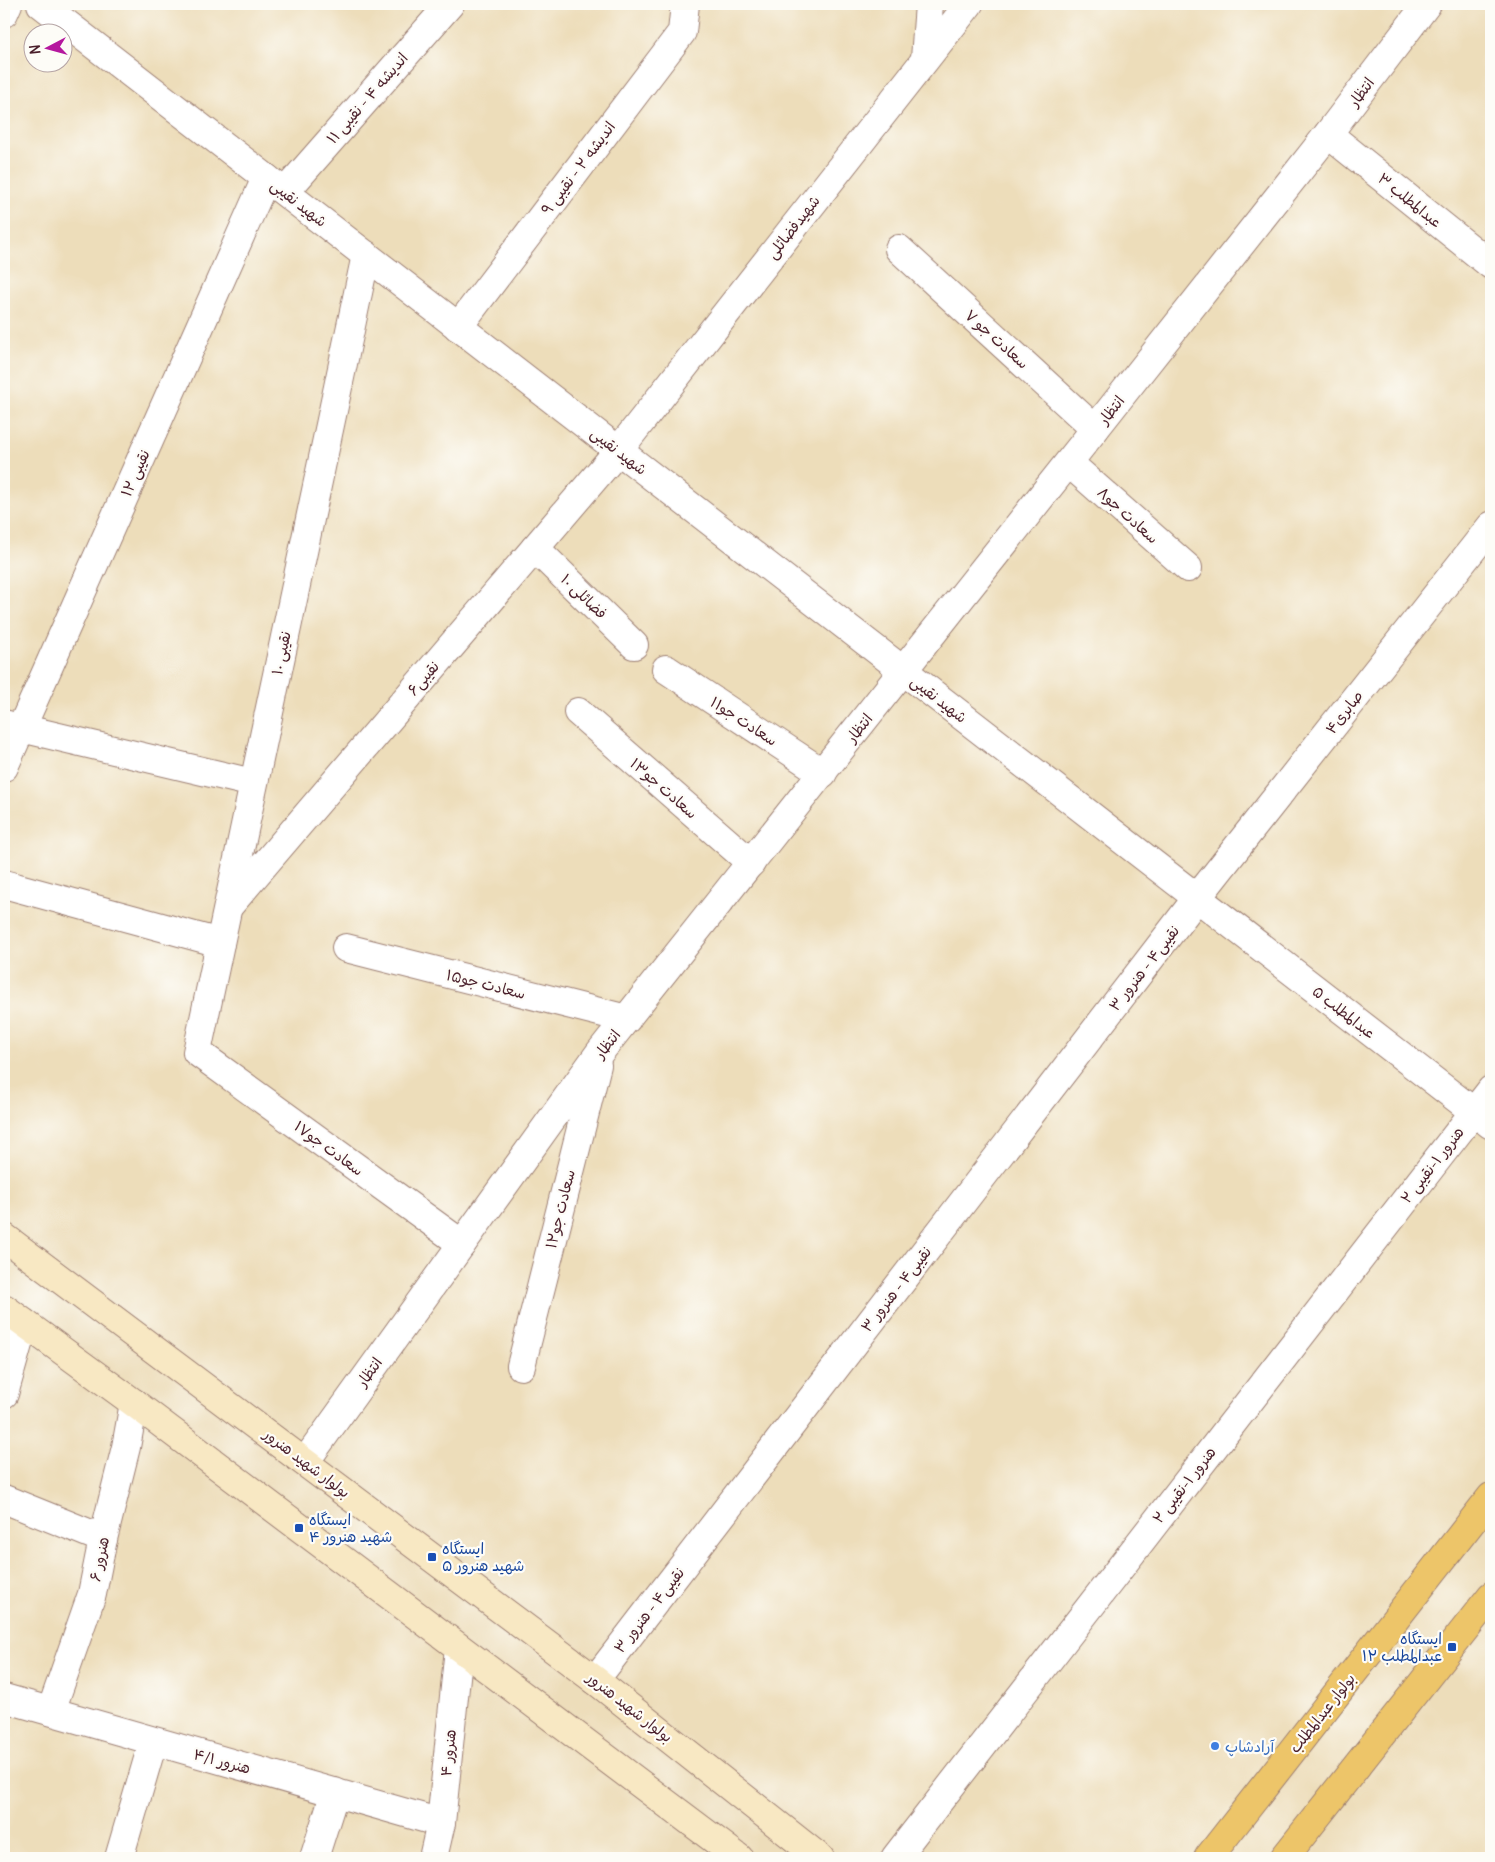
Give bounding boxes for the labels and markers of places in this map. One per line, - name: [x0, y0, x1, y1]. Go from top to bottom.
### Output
- place label: ایستگاه شهید هنرور ۴: [309, 1510, 392, 1546]
- marker: ایستگاه شهید هنرور ۴: [293, 1522, 305, 1534]
- place label: ایستگاه شهید هنرور ۵: [442, 1539, 524, 1575]
- marker: ایستگاه شهید هنرور ۵: [426, 1551, 438, 1563]
- place label: ایستگاه عبدالمطلب ۱۲: [1362, 1629, 1442, 1665]
- marker: ایستگاه عبدالمطلب ۱۲: [1446, 1641, 1458, 1653]
- place label: آرادشاپ: [1225, 1737, 1276, 1757]
- marker: آرادشاپ: [1209, 1740, 1221, 1752]

